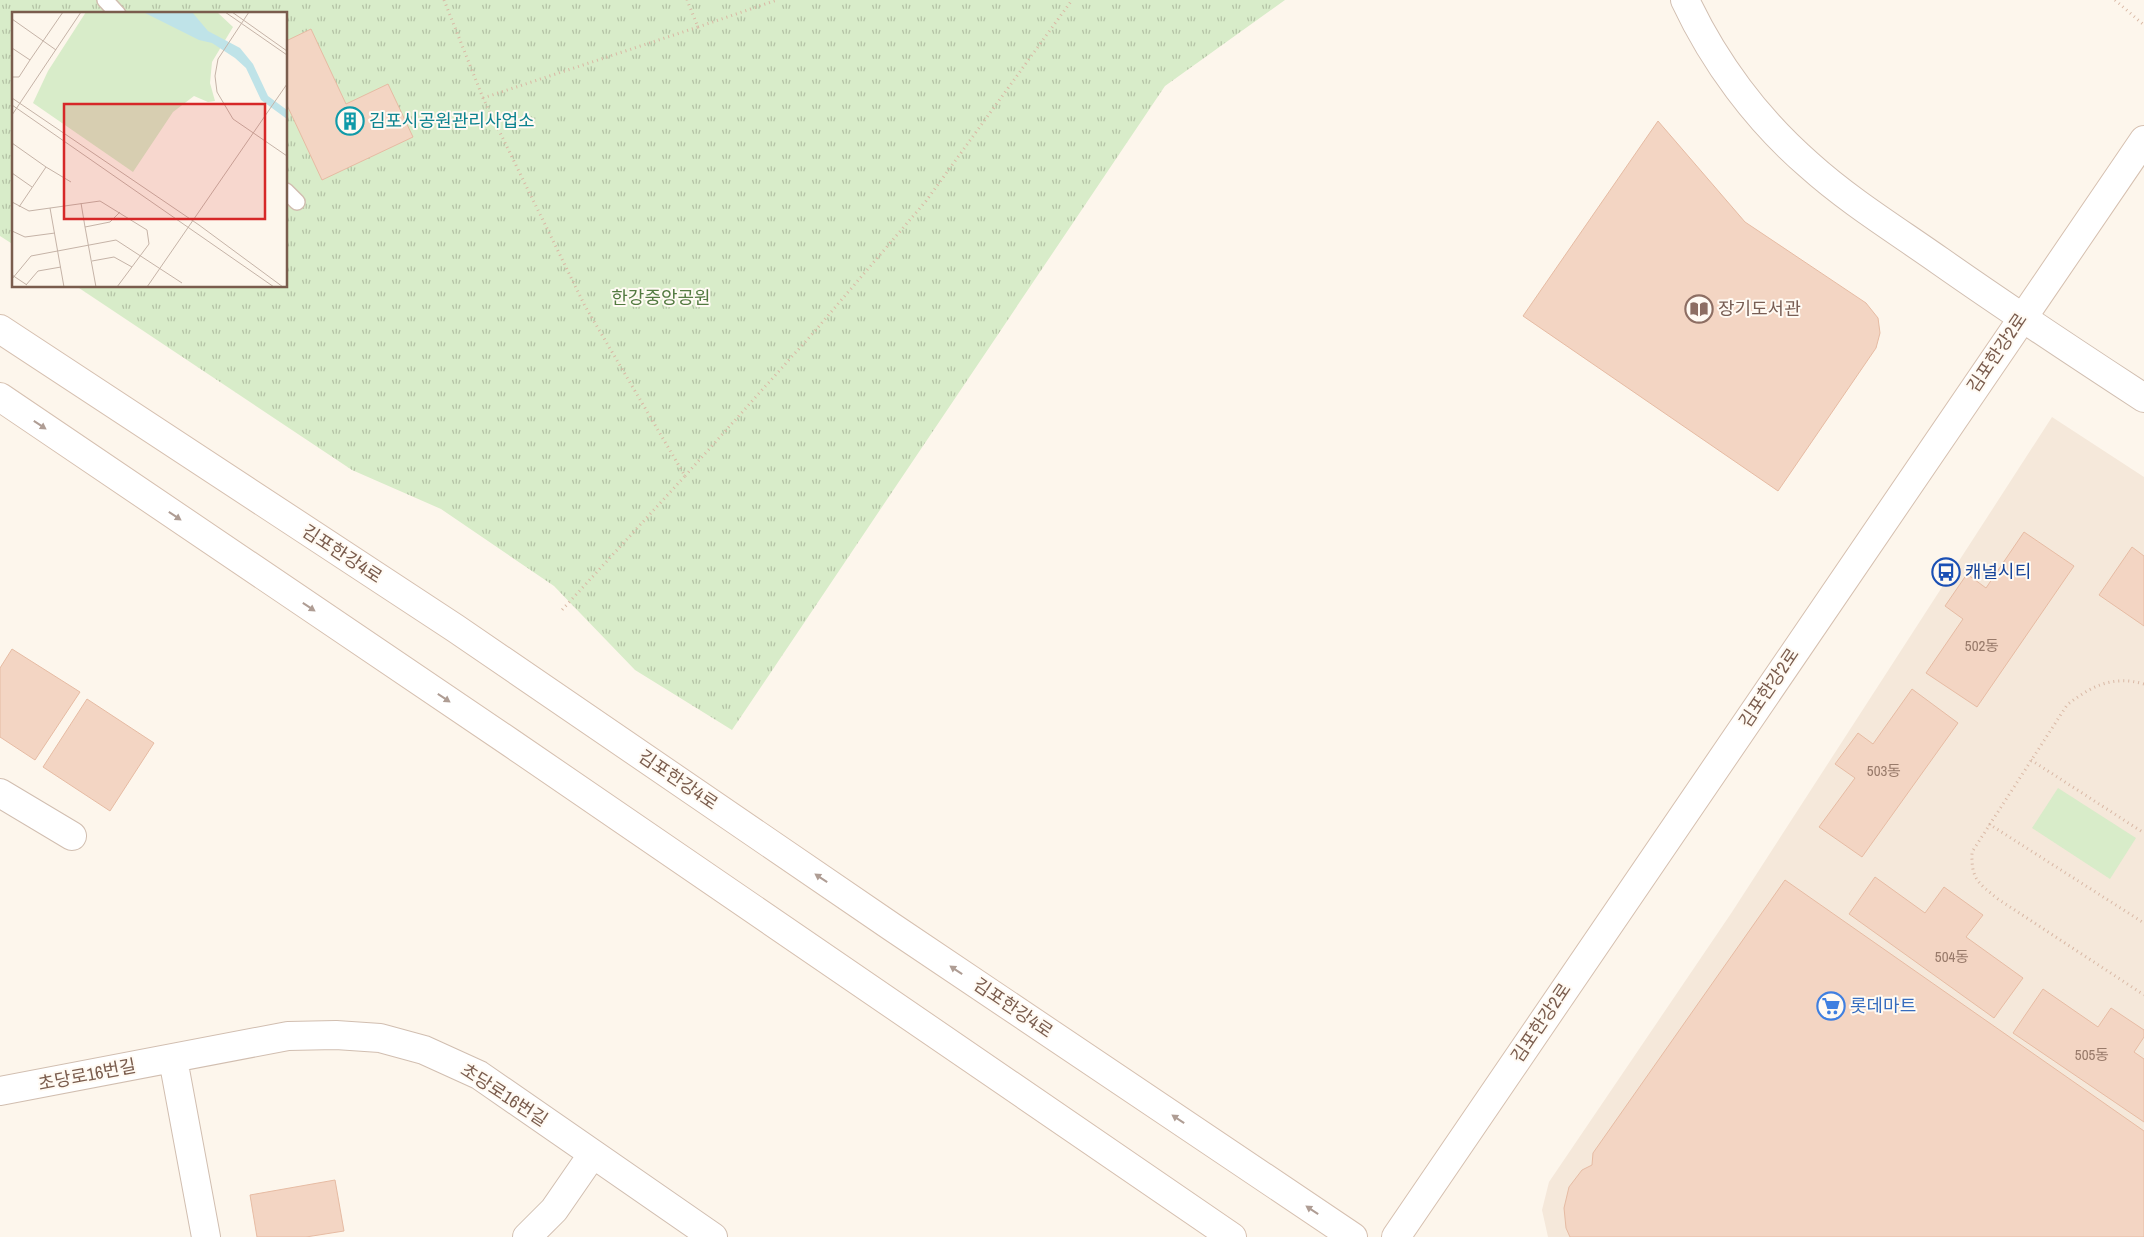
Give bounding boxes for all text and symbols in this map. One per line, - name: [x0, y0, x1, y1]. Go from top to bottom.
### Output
- inset map: [12, 12, 288, 288]
- building icon: 김포시공원관리사업소: [335, 106, 365, 136]
- place label: 김포시공원관리사업소: [369, 108, 535, 133]
- park label: 한강중앙공원: [611, 285, 711, 310]
- library icon: 장기도서관: [1684, 294, 1714, 324]
- place label: 장기도서관: [1718, 296, 1801, 321]
- street label: 김포한강2로: [1961, 308, 2032, 397]
- one-way arrow: [33, 420, 47, 429]
- one-way arrow: [168, 511, 181, 521]
- street label: 김포한강4로: [297, 518, 387, 589]
- bus stop icon: 캐널시티: [1931, 557, 1961, 587]
- place label: 캐널시티: [1965, 559, 2031, 584]
- one-way arrow: [303, 602, 316, 612]
- house number: 502동: [1965, 635, 1999, 656]
- street label: 김포한강2로: [1733, 643, 1804, 732]
- one-way arrow: [437, 693, 451, 703]
- street label: 김포한강4로: [634, 744, 723, 815]
- house number: 503동: [1867, 760, 1901, 781]
- one-way arrow: [815, 873, 828, 883]
- house number: 504동: [1935, 946, 1969, 967]
- one-way arrow: [949, 965, 963, 974]
- street label: 김포한강4로: [969, 972, 1058, 1043]
- street label: 김포한강2로: [1505, 978, 1576, 1067]
- supermarket icon: 롯데마트: [1816, 991, 1846, 1021]
- place label: 롯데마트: [1850, 993, 1916, 1018]
- house number: 505동: [2075, 1044, 2109, 1065]
- street label: 초당로16번길: [36, 1053, 138, 1096]
- street label: 초당로16번길: [456, 1057, 553, 1132]
- one-way arrow: [1171, 1114, 1184, 1124]
- one-way arrow: [1306, 1205, 1319, 1215]

